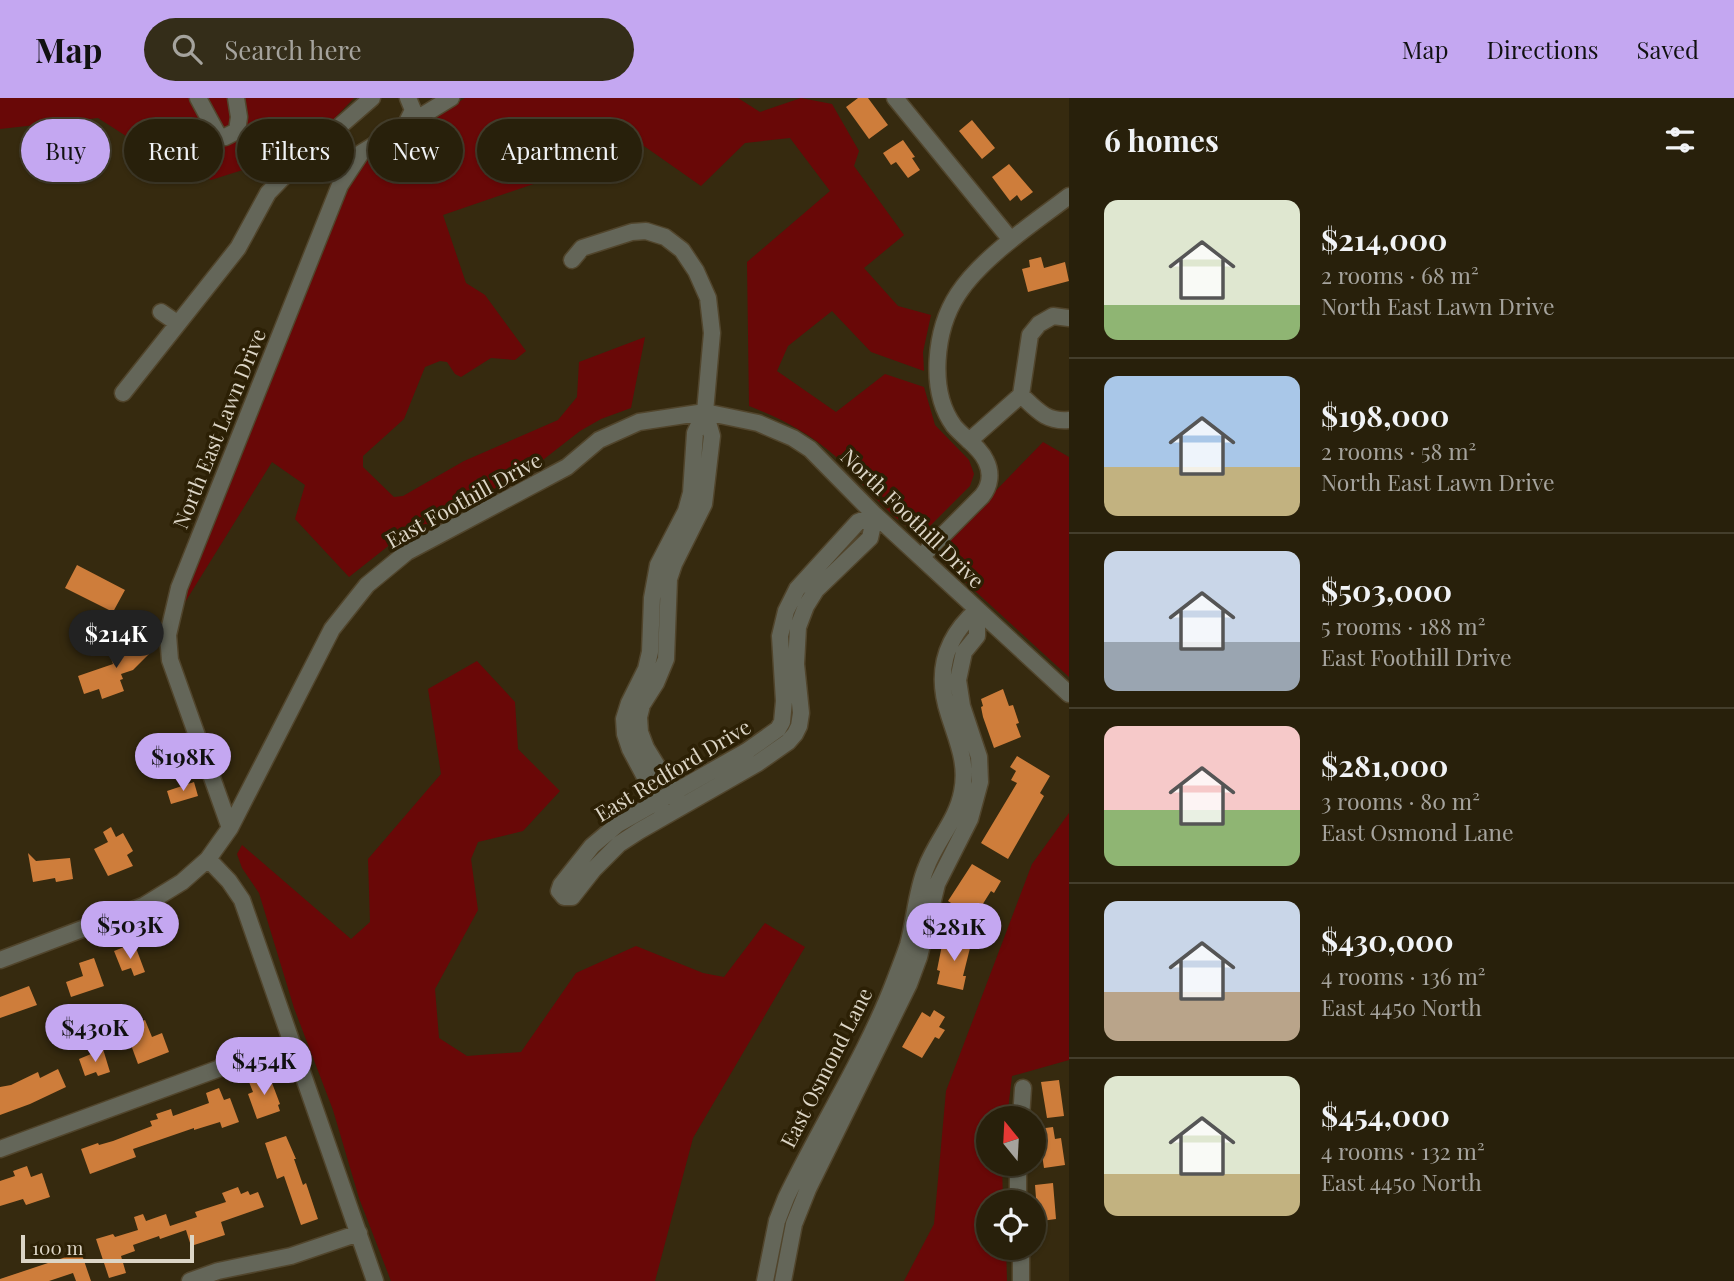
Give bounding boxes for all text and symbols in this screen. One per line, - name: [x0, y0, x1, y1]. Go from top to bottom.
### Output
- search box: [144, 18, 634, 81]
- text: Map: [35, 27, 102, 71]
- icon: search: [168, 30, 206, 68]
- text: Search here: [224, 32, 362, 67]
- text: Map: [1402, 33, 1448, 65]
- text: Directions: [1486, 33, 1599, 65]
- text: Saved: [1637, 33, 1699, 65]
- chip: Buy: [21, 119, 110, 182]
- chip: Rent: [124, 119, 223, 182]
- chip: Filters: [237, 119, 354, 182]
- chip: New: [368, 119, 463, 182]
- chip: Apartment: [477, 119, 642, 182]
- text: 6 homes: [1104, 120, 1219, 160]
- icon: filters: [1661, 121, 1699, 159]
- text: $214,000: [1321, 219, 1447, 259]
- icon: home: [1160, 228, 1244, 312]
- text: 2 rooms · 68 m²: [1321, 259, 1479, 290]
- text: North East Lawn Drive: [1321, 290, 1555, 321]
- street label: North East Lawn Drive: [165, 324, 271, 532]
- text: $198,000: [1321, 395, 1449, 435]
- icon: home: [1160, 404, 1244, 488]
- text: 2 rooms · 58 m²: [1321, 435, 1476, 466]
- street label: North Foothill Drive: [836, 442, 991, 593]
- street label: East Foothill Drive: [380, 445, 546, 554]
- text: North East Lawn Drive: [1321, 466, 1555, 497]
- text: $503,000: [1321, 570, 1452, 610]
- icon: home: [1160, 579, 1244, 663]
- pin: $214K: [67, 610, 165, 670]
- text: 5 rooms · 188 m²: [1321, 610, 1486, 641]
- text: $214K: [85, 617, 147, 648]
- text: East Foothill Drive: [1321, 641, 1512, 672]
- street label: East Redford Drive: [589, 712, 755, 827]
- pin: $198K: [134, 734, 232, 793]
- text: $198K: [151, 740, 215, 771]
- text: $281,000: [1321, 745, 1448, 785]
- icon: home: [1160, 754, 1244, 838]
- text: 3 rooms · 80 m²: [1321, 785, 1480, 816]
- text: East Osmond Lane: [1321, 816, 1514, 847]
- pin: $503K: [81, 902, 179, 961]
- pin: $281K: [905, 904, 1003, 963]
- text: $503K: [97, 908, 163, 939]
- text: $281K: [922, 910, 986, 941]
- text: $430,000: [1321, 920, 1454, 960]
- icon: home: [1160, 929, 1244, 1013]
- text: 4 rooms · 136 m²: [1321, 960, 1486, 991]
- street label: East Osmond Lane: [773, 982, 878, 1152]
- text: East 4450 North: [1321, 991, 1482, 1022]
- pin: $430K: [46, 1004, 144, 1064]
- text: $430K: [61, 1011, 129, 1042]
- pin: $454K: [215, 1038, 313, 1097]
- text: $454K: [232, 1044, 296, 1075]
- text: $454,000: [1321, 1095, 1450, 1135]
- icon: home: [1160, 1104, 1244, 1188]
- north arrow: [976, 1106, 1046, 1176]
- map controls: [976, 1106, 1046, 1260]
- text: 4 rooms · 132 m²: [1321, 1135, 1485, 1166]
- text: East 4450 North: [1321, 1166, 1482, 1197]
- button: locate: [976, 1190, 1046, 1260]
- scale bar: [21, 1232, 194, 1264]
- text: 100 m: [32, 1234, 83, 1260]

